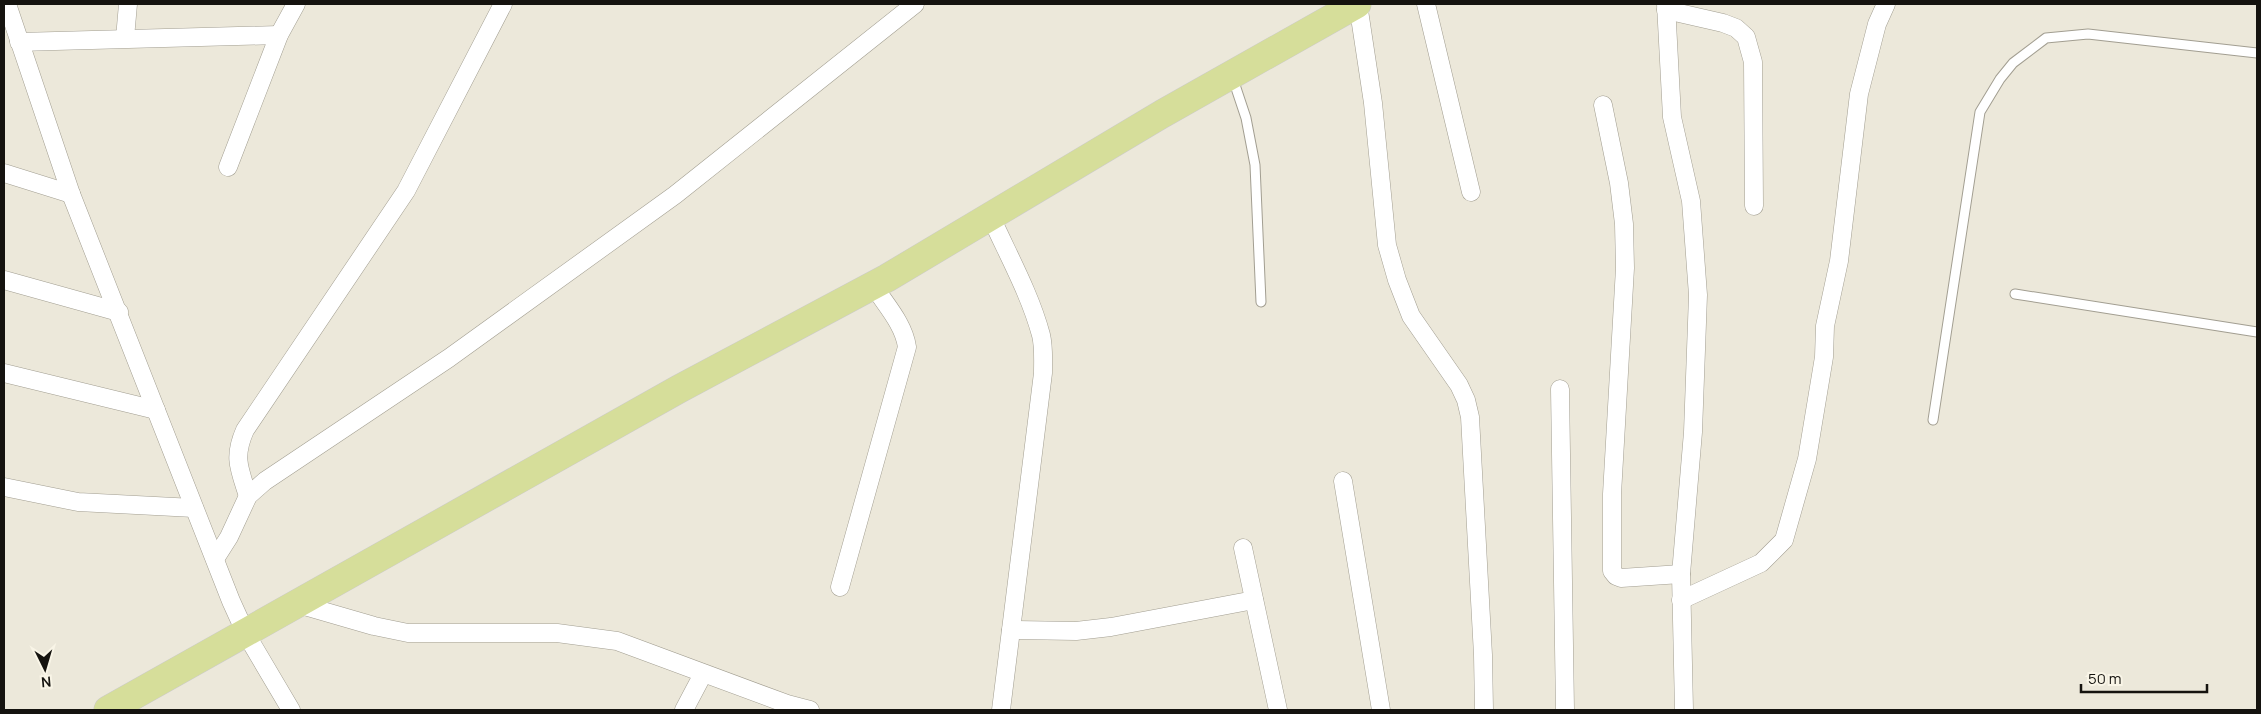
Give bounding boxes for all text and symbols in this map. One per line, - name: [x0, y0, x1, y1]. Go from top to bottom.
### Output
- north arrow: [20, 644, 70, 694]
- scale bar: [2081, 662, 2207, 694]
- text: 50 m: [2088, 668, 2122, 689]
- text: N: [40, 673, 52, 692]

